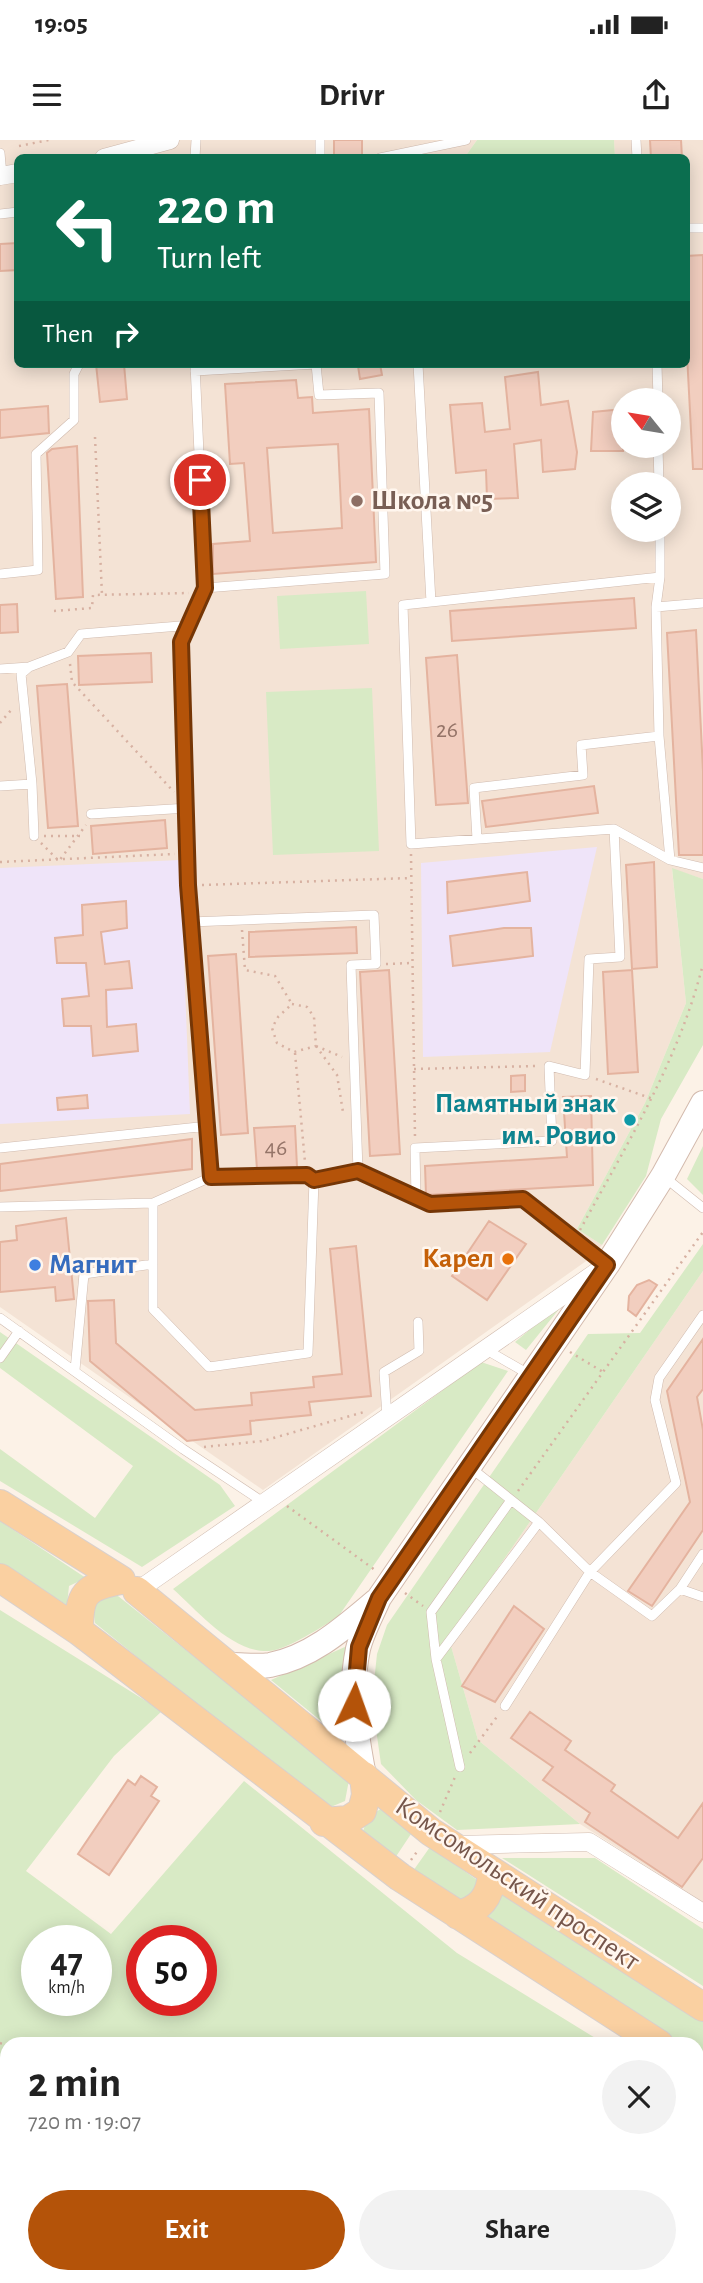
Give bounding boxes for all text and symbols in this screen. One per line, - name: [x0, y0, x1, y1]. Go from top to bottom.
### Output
- text: 19:05: [35, 11, 88, 37]
- icon: menu: [28, 76, 66, 114]
- icon: share: [637, 76, 675, 114]
- text: Drivr: [319, 79, 384, 111]
- icon: left: [42, 182, 133, 273]
- text: 220 m: [157, 184, 276, 233]
- text: Turn left: [157, 242, 261, 274]
- icon: right: [107, 315, 145, 353]
- text: Then: [42, 321, 93, 347]
- north arrow: [611, 388, 681, 458]
- map controls: [611, 388, 681, 542]
- pin: [170, 450, 230, 510]
- icon: arrive: [181, 461, 219, 499]
- button: layers: [611, 472, 681, 542]
- place label: Школа №5: [371, 487, 493, 515]
- marker: Школа №5: [349, 493, 365, 509]
- house number: 26: [436, 718, 458, 742]
- place label: Памятный знак им. Ровио: [435, 1090, 616, 1150]
- marker: Памятный знак им. Ровио: [622, 1112, 638, 1128]
- house number: 46: [265, 1136, 287, 1160]
- place label: Карел: [422, 1245, 494, 1273]
- place label: Магнит: [49, 1251, 138, 1279]
- marker: Карел: [500, 1251, 516, 1267]
- marker: Магнит: [27, 1257, 43, 1273]
- position arrow: [317, 1668, 391, 1742]
- street label: Комсомольский проспект: [390, 1792, 645, 1977]
- speed limit sign: 50: [126, 1925, 217, 2016]
- text: 47: [50, 1944, 83, 1979]
- text: km/h: [48, 1979, 85, 1997]
- button: close: [602, 2060, 676, 2134]
- text: 2 min: [28, 2062, 121, 2104]
- text: 720 m · 19:07: [28, 2111, 141, 2134]
- button: Exit: [28, 2190, 345, 2270]
- button: Share: [359, 2190, 676, 2270]

